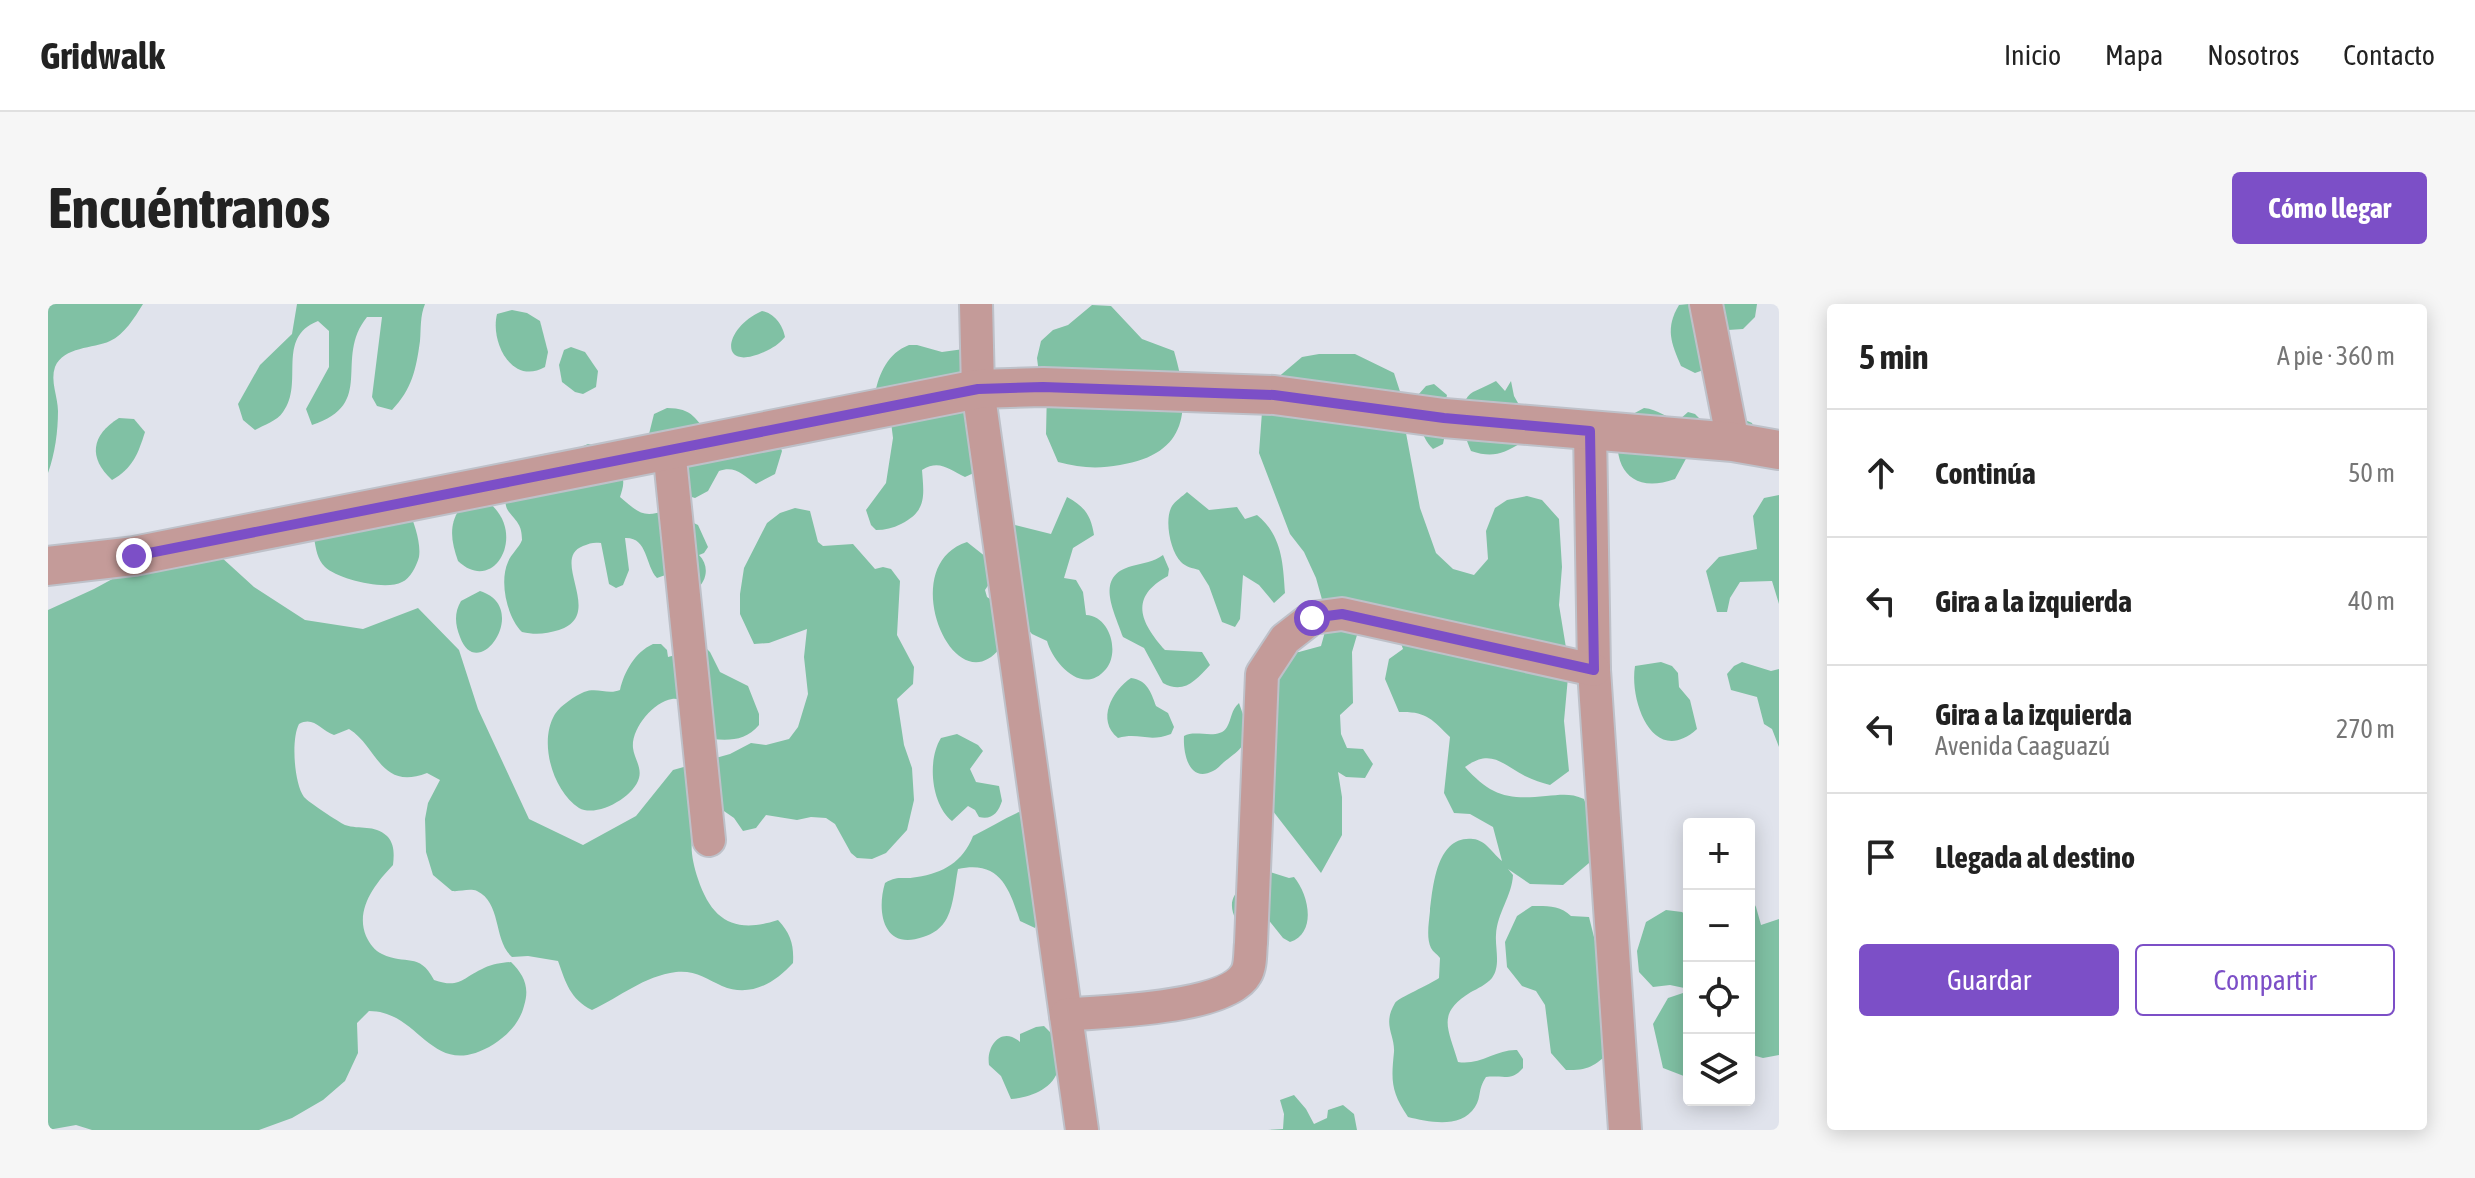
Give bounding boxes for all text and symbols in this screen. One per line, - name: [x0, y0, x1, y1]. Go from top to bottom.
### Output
- text: Gridwalk: [40, 34, 165, 77]
- text: Inicio: [2004, 39, 2061, 71]
- text: Mapa: [2105, 39, 2163, 71]
- text: Nosotros: [2207, 39, 2299, 71]
- text: Contacto: [2343, 39, 2435, 71]
- button: Cómo llegar: [2232, 172, 2427, 244]
- text: Encuéntranos: [48, 176, 330, 240]
- text: 5 min: [1859, 337, 1928, 376]
- text: A pie · 360 m: [2277, 341, 2395, 371]
- icon: ahead: [1859, 451, 1903, 495]
- text: Continúa: [1935, 456, 2036, 490]
- text: 50 m: [2348, 458, 2395, 488]
- route end: [116, 538, 152, 574]
- icon: left: [1859, 579, 1903, 623]
- text: Gira a la izquierda: [1935, 584, 2132, 618]
- text: 40 m: [2348, 586, 2395, 616]
- route start: [1294, 600, 1330, 636]
- text: Gira a la izquierda: [1935, 697, 2132, 731]
- icon: left: [1859, 707, 1903, 751]
- text: 270 m: [2336, 714, 2395, 744]
- text: Avenida Caaguazú: [1935, 731, 2110, 761]
- map controls: [1683, 818, 1755, 1106]
- button: +: [1683, 818, 1755, 890]
- icon: arrive: [1859, 835, 1903, 879]
- text: Llegada al destino: [1935, 840, 2135, 874]
- button: −: [1683, 890, 1755, 962]
- button: Guardar: [1859, 944, 2119, 1016]
- button: Compartir: [2135, 944, 2395, 1016]
- button: locate: [1683, 962, 1755, 1034]
- button: layers: [1683, 1034, 1755, 1106]

